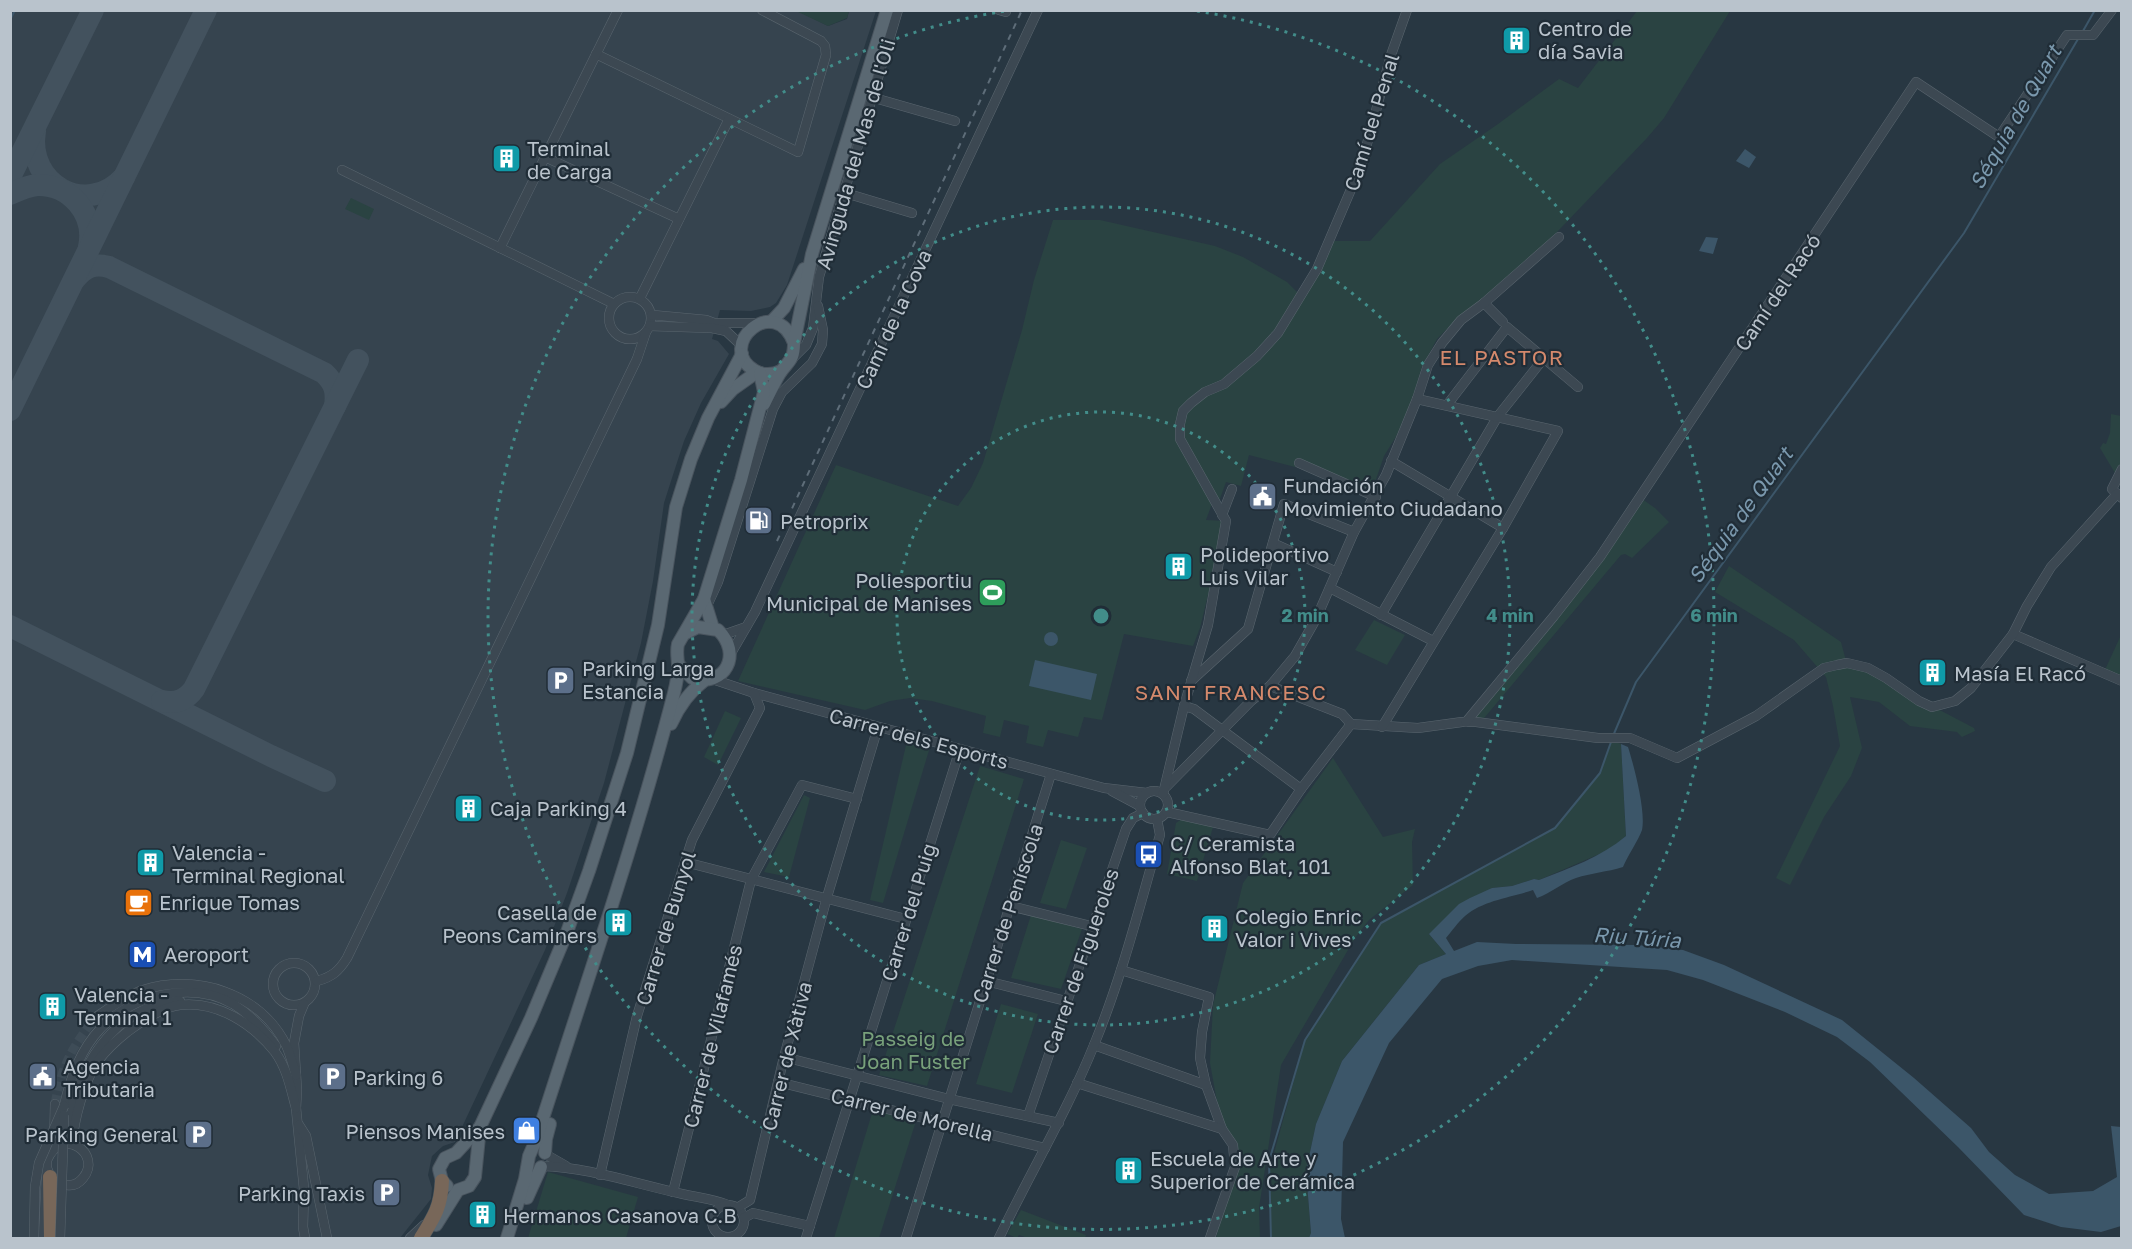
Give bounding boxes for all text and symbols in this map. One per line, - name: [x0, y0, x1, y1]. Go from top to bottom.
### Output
- place label: Centro de día Savia: [1538, 16, 1632, 63]
- building icon: Centro de día Savia: [1501, 24, 1533, 56]
- street label: Avinguda del Mas de l'Oli: [811, 36, 899, 272]
- water label: Séquia de Quart: [1963, 38, 2068, 193]
- street label: Camí del Penal: [1339, 50, 1403, 194]
- place label: Terminal de Carga: [527, 136, 612, 183]
- building icon: Terminal de Carga: [490, 143, 522, 175]
- street label: Camí del Racó: [1729, 229, 1825, 355]
- street label: Camí de la Cova: [850, 245, 936, 393]
- district label: EL PASTOR: [1439, 344, 1565, 370]
- water label: Séquia de Quart: [1682, 440, 1799, 588]
- place label: Fundación Movimiento Ciudadano: [1283, 473, 1503, 520]
- public building icon: Fundación Movimiento Ciudadano: [1246, 481, 1278, 513]
- fuel station icon: Petroprix: [743, 505, 775, 537]
- place label: Petroprix: [780, 509, 869, 533]
- place label: Polideportivo Luis Vilar: [1200, 542, 1329, 589]
- building icon: Polideportivo Luis Vilar: [1163, 550, 1195, 582]
- place label: Poliesportiu Municipal de Manises: [766, 568, 972, 615]
- sports icon: Poliesportiu Municipal de Manises: [977, 576, 1009, 608]
- text: 2 min: [1281, 604, 1329, 626]
- text: 4 min: [1486, 604, 1534, 626]
- text: 6 min: [1690, 604, 1738, 626]
- centre of rings: [1091, 606, 1111, 626]
- place label: Parking Larga Estancia: [582, 656, 714, 703]
- building icon: Masía El Racó: [1917, 657, 1949, 689]
- place label: Masía El Racó: [1954, 661, 2086, 685]
- parking icon: Parking Larga Estancia: [545, 664, 577, 696]
- district label: SANT FRANCESC: [1135, 679, 1327, 705]
- street label: Carrer dels Esports: [827, 703, 1011, 773]
- building icon: Caja Parking 4: [453, 792, 485, 824]
- place label: Caja Parking 4: [490, 796, 627, 820]
- street label: Carrer de Peníscola: [967, 820, 1047, 1006]
- place label: C/ Ceramista Alfonso Blat, 101: [1170, 831, 1331, 878]
- bus stop icon: C/ Ceramista Alfonso Blat, 101: [1133, 838, 1165, 870]
- place label: Valencia - Terminal Regional: [172, 840, 345, 887]
- street label: Carrer del Puig: [876, 840, 940, 984]
- building icon: Valencia - Terminal Regional: [135, 847, 167, 879]
- street label: Carrer de Bunyol: [630, 848, 700, 1008]
- street label: Carrer de Figueroles: [1037, 865, 1123, 1057]
- cafe icon: Enrique Tomas: [122, 886, 154, 918]
- place label: Enrique Tomas: [159, 890, 300, 914]
- place label: Casella de Peons Caminers: [442, 900, 597, 947]
- place label: Colegio Enric Valor i Vives: [1235, 904, 1362, 951]
- building icon: Casella de Peons Caminers: [602, 907, 634, 939]
- building icon: Colegio Enric Valor i Vives: [1198, 912, 1230, 944]
- water label: Riu Túria: [1593, 921, 1683, 953]
- metro station icon: Aeroport: [127, 938, 159, 970]
- place label: Aeroport: [164, 942, 249, 966]
- street label: Carrer de Vilafamés: [678, 942, 746, 1130]
- street label: Carrer de Xàtiva: [756, 979, 816, 1133]
- place label: Valencia - Terminal 1: [74, 982, 172, 1029]
- building icon: Valencia - Terminal 1: [37, 990, 69, 1022]
- park label: Passeig de Joan Fuster: [856, 1026, 970, 1073]
- place label: Agencia Tributaria: [63, 1054, 155, 1101]
- public building icon: Agencia Tributaria: [26, 1061, 58, 1093]
- parking icon: Parking 6: [316, 1061, 348, 1093]
- place label: Parking 6: [353, 1065, 443, 1089]
- street label: Carrer de Morella: [829, 1082, 995, 1146]
- shop icon: Piensos Manises: [510, 1115, 542, 1147]
- parking icon: Parking General: [183, 1118, 215, 1150]
- place label: Piensos Manises: [345, 1119, 505, 1143]
- place label: Parking General: [25, 1122, 178, 1146]
- place label: Escuela de Arte y Superior de Cerámica: [1150, 1146, 1355, 1193]
- building icon: Escuela de Arte y Superior de Cerámica: [1113, 1154, 1145, 1186]
- parking icon: Parking Taxis: [370, 1177, 402, 1209]
- place label: Parking Taxis: [238, 1181, 365, 1205]
- building icon: Hermanos Casanova C.B: [466, 1199, 498, 1231]
- place label: Hermanos Casanova C.B: [503, 1203, 737, 1227]

